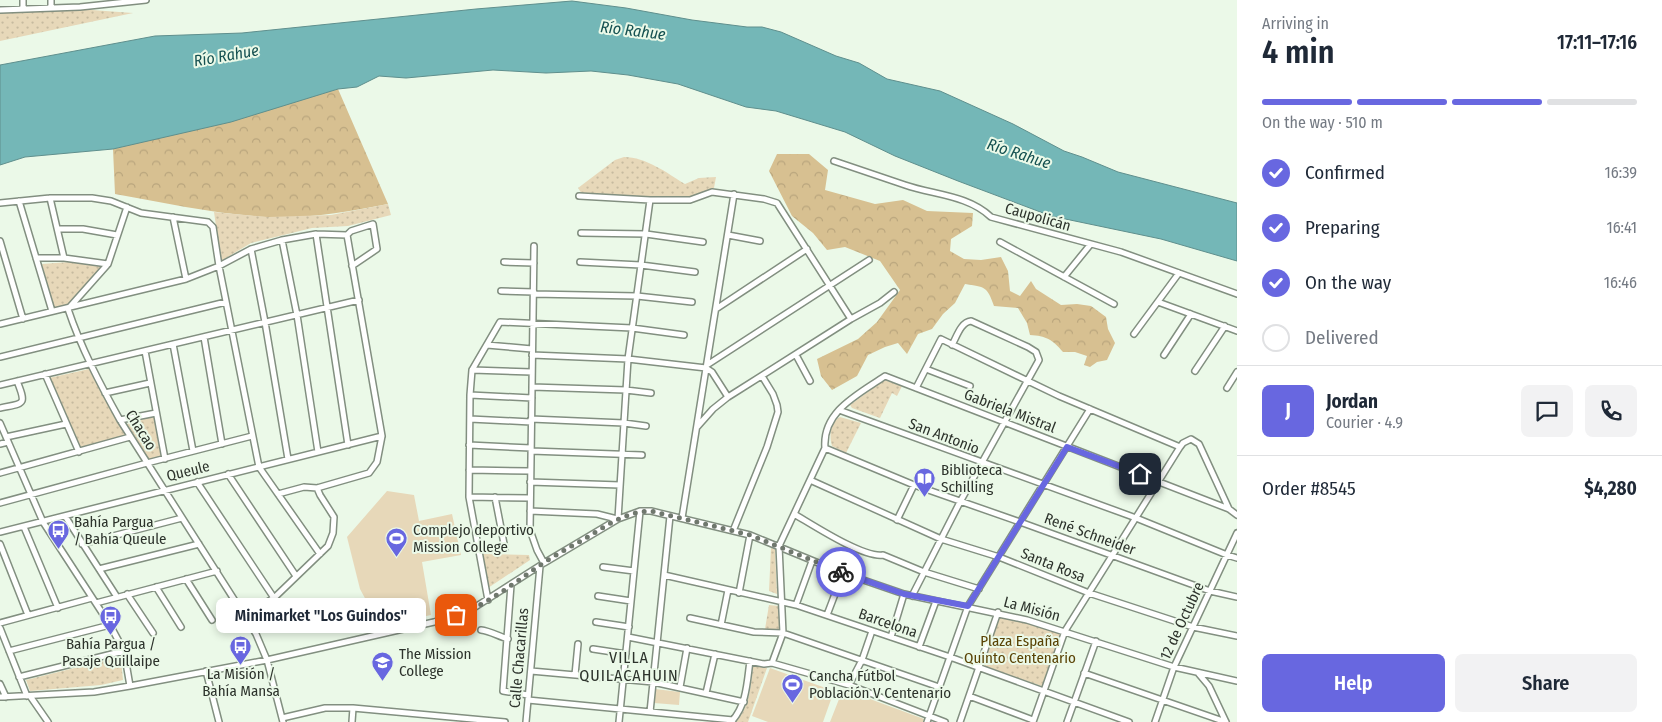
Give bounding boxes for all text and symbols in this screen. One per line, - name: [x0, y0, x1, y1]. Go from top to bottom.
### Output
- text: Arriving in: [1262, 14, 1329, 33]
- water label: Río Rahue: [599, 17, 667, 44]
- text: 17:11–17:16: [1557, 31, 1637, 54]
- text: 4 min: [1262, 33, 1335, 71]
- water label: Río Rahue: [192, 40, 261, 71]
- text: On the way · 510 m: [1262, 113, 1383, 132]
- water label: Río Rahue: [985, 134, 1053, 173]
- icon: check: [1262, 159, 1290, 187]
- text: Confirmed: [1305, 161, 1385, 184]
- text: 16:39: [1604, 163, 1637, 182]
- street label: Caupolicán: [1003, 199, 1073, 235]
- icon: check: [1262, 214, 1290, 242]
- text: Preparing: [1305, 216, 1380, 239]
- text: 16:41: [1606, 218, 1637, 237]
- icon: check: [1262, 269, 1290, 297]
- text: On the way: [1305, 271, 1391, 294]
- text: 16:46: [1604, 273, 1637, 292]
- text: Delivered: [1305, 326, 1379, 349]
- street label: Gabriela Mistral: [962, 385, 1058, 437]
- button: chat: [1521, 385, 1573, 437]
- button: phone: [1585, 385, 1637, 437]
- text: Jordan: [1326, 390, 1378, 413]
- text: J: [1285, 399, 1291, 422]
- street label: Chacao: [122, 406, 160, 454]
- text: Courier · 4.9: [1326, 413, 1403, 432]
- street label: San Antonio: [906, 414, 982, 458]
- pin: [1119, 453, 1161, 495]
- street label: Queule: [165, 457, 211, 485]
- icon: home: [1126, 460, 1154, 488]
- place label: Biblioteca Schilling: [941, 461, 1002, 496]
- library icon: Biblioteca Schilling: [913, 467, 937, 498]
- text: Order #8545: [1262, 477, 1356, 500]
- text: $4,280: [1584, 477, 1637, 500]
- street label: René Schneider: [1042, 509, 1139, 559]
- place label: Bahía Pargua / Bahía Queule: [74, 513, 166, 548]
- bus stop icon: Bahía Pargua / Bahía Queule: [46, 519, 70, 550]
- place label: Complejo deportivo Mission College: [413, 521, 534, 556]
- sports icon: Complejo deportivo Mission College: [385, 527, 409, 558]
- street label: Santa Rosa: [1018, 544, 1088, 586]
- courier: [816, 547, 866, 597]
- icon: bike: [827, 558, 855, 586]
- street label: 12 de Octubre: [1156, 579, 1208, 663]
- street label: La Misión: [1002, 593, 1062, 625]
- pin: [435, 594, 477, 636]
- callout: Minimarket "Los Guindos": [216, 598, 426, 632]
- icon: bag: [442, 601, 470, 629]
- bus stop icon: Bahía Pargua / Pasaje Quillaipe: [99, 604, 123, 635]
- street label: Barcelona: [856, 605, 920, 641]
- text: Minimarket "Los Guindos": [235, 606, 407, 625]
- street label: Calle Chacarillas: [506, 607, 532, 709]
- park label: Plaza España Quinto Centenario: [964, 632, 1076, 667]
- bus stop icon: La Misión / Bahía Mansa: [229, 634, 253, 665]
- place label: Bahía Pargua / Pasaje Quillaipe: [62, 635, 160, 670]
- place label: The Mission College: [399, 645, 471, 680]
- district label: VILLA QUILACAHUIN: [579, 648, 679, 685]
- school or university icon: The Mission College: [371, 651, 395, 682]
- button: Help: [1262, 654, 1445, 712]
- button: Share: [1455, 654, 1637, 712]
- place label: La Misión / Bahía Mansa: [202, 665, 280, 700]
- place label: Cancha Fútbol Población V Centenario: [809, 667, 951, 702]
- sports icon: Cancha Fútbol Población V Centenario: [781, 673, 805, 704]

